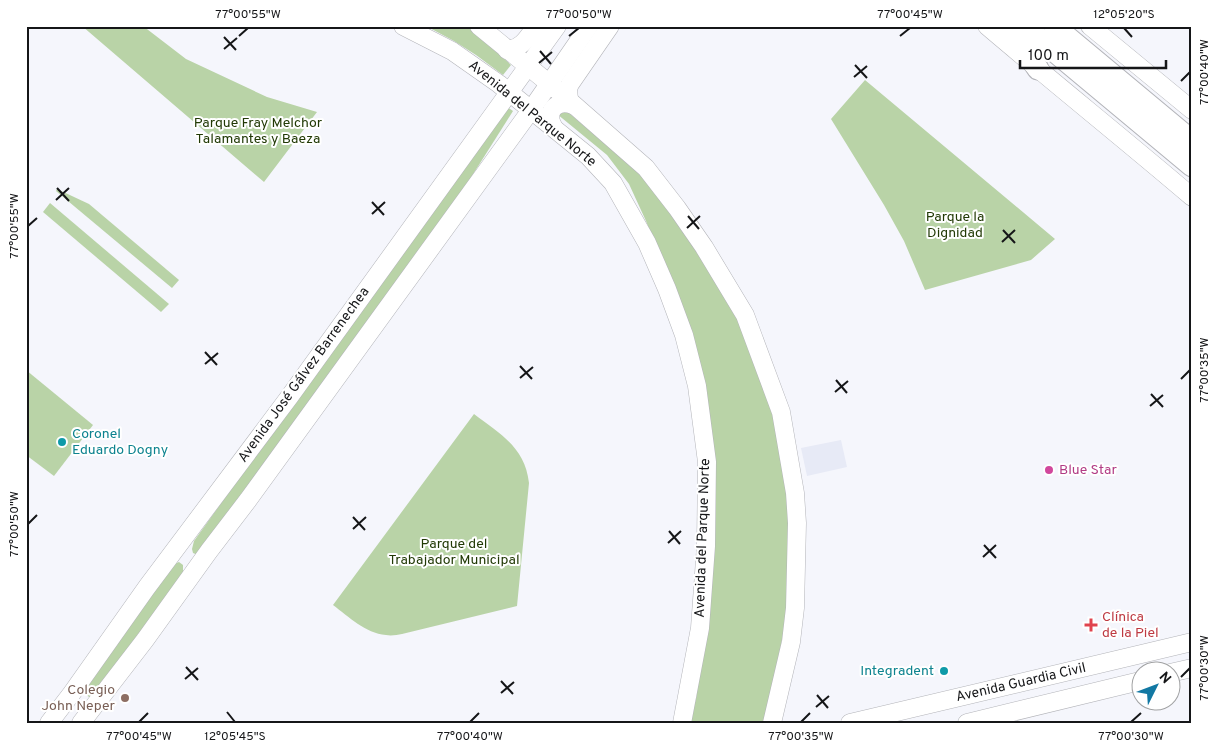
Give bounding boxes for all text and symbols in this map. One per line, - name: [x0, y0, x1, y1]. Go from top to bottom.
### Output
- text: 77°00'55"W: [215, 7, 281, 23]
- text: 77°00'50"W: [546, 7, 612, 23]
- text: 77°00'45"W: [877, 7, 943, 23]
- text: 12°05'20"S: [1093, 7, 1155, 23]
- scale bar: [1020, 38, 1167, 70]
- text: 77°00'40"W: [1197, 39, 1213, 105]
- text: 100 m: [1028, 47, 1069, 66]
- street label: Avenida del Parque Norte: [465, 57, 599, 171]
- park label: Parque Fray Melchor Talamantes y Baeza: [194, 115, 323, 148]
- text: 77°00'55"W: [7, 193, 23, 259]
- park label: Parque la Dignidad: [926, 209, 984, 242]
- street label: Avenida José Gálvez Barrenechea: [235, 284, 373, 466]
- text: 77°00'35"W: [1197, 337, 1213, 403]
- place label: Coronel Eduardo Dogny: [72, 426, 168, 459]
- marker: Coronel Eduardo Dogny: [56, 436, 68, 448]
- street label: Avenida del Parque Norte: [692, 458, 714, 618]
- place label: Blue Star: [1059, 462, 1117, 479]
- marker: Blue Star: [1043, 464, 1055, 476]
- text: 77°00'50"W: [7, 491, 23, 557]
- park label: Parque del Trabajador Municipal: [388, 536, 520, 569]
- place label: Clínica de la Piel: [1102, 609, 1159, 642]
- marker: Clínica de la Piel: [1084, 618, 1098, 632]
- text: 77°00'30"W: [1197, 635, 1213, 701]
- street label: Avenida Guardia Civil: [954, 660, 1088, 706]
- north arrow: [1130, 662, 1180, 712]
- place label: Integradent: [860, 663, 934, 680]
- marker: Integradent: [938, 665, 950, 677]
- text: N: [1155, 669, 1174, 688]
- place label: Colegio John Neper: [41, 682, 116, 715]
- marker: Colegio John Neper: [119, 692, 131, 704]
- text: 77°00'45"W: [106, 729, 172, 745]
- text: 12°05'45"S: [204, 729, 266, 745]
- text: 77°00'40"W: [437, 729, 503, 745]
- text: 77°00'35"W: [768, 729, 834, 745]
- text: 77°00'30"W: [1098, 729, 1164, 745]

